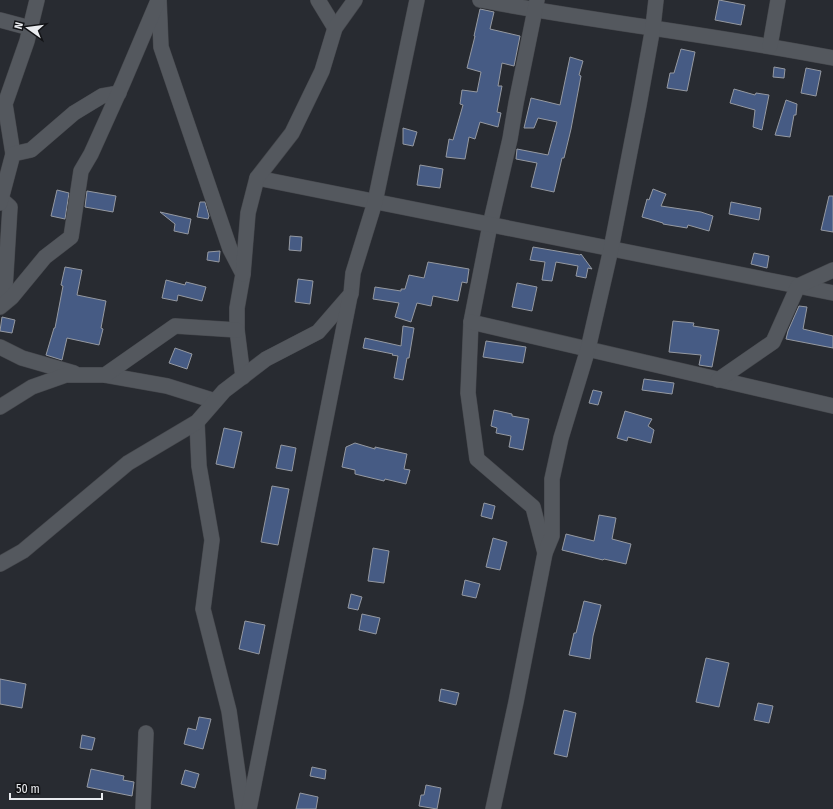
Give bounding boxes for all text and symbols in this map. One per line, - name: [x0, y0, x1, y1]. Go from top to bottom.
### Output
- north arrow: [8, 8, 48, 48]
- text: N: [12, 21, 26, 30]
- scale bar: [10, 775, 102, 801]
- text: 50 m: [16, 782, 40, 796]

